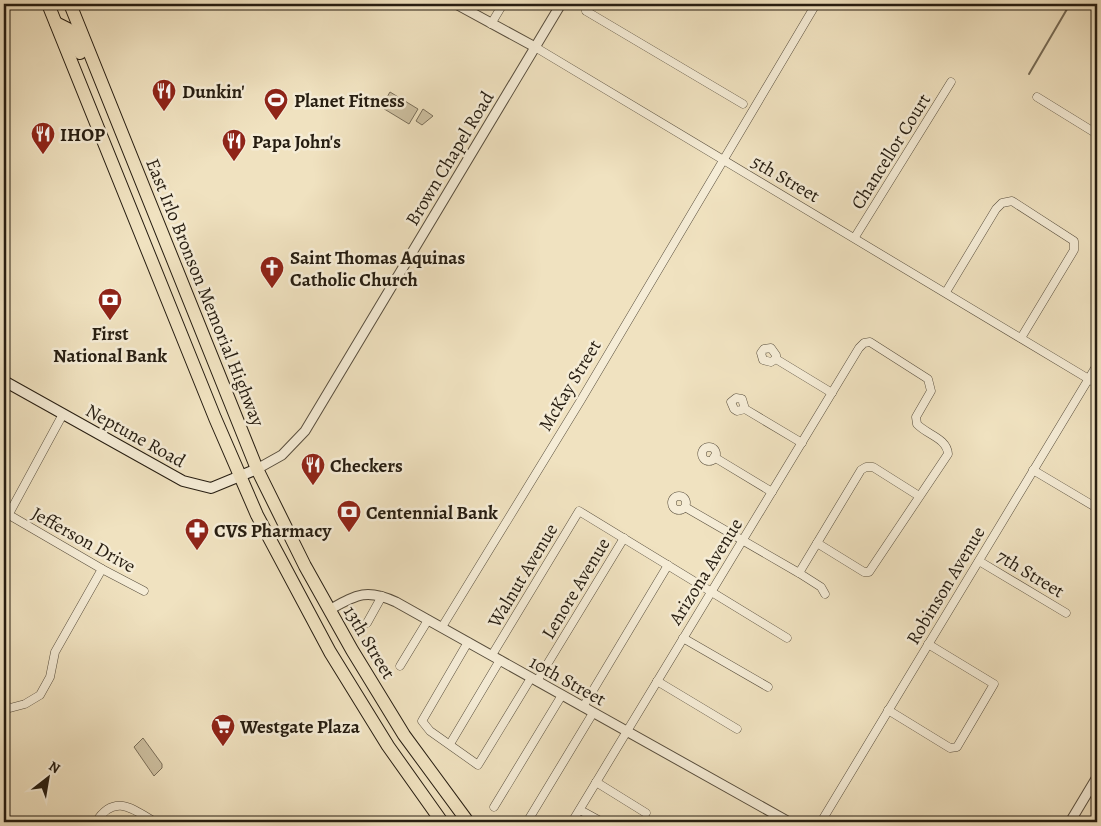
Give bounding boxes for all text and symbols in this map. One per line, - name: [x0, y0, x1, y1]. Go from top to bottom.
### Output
- restaurant icon: Dunkin': [151, 78, 177, 112]
- place label: Dunkin': [182, 79, 245, 105]
- street label: Brown Chapel Road: [399, 86, 501, 231]
- sports icon: Planet Fitness: [263, 87, 289, 121]
- place label: Planet Fitness: [294, 88, 405, 114]
- street label: Chancellor Court: [845, 89, 937, 214]
- restaurant icon: IHOP: [30, 121, 56, 155]
- place label: IHOP: [60, 122, 105, 148]
- restaurant icon: Papa John's: [221, 128, 247, 162]
- place label: Papa John's: [252, 129, 341, 155]
- street label: 5th Street: [746, 149, 825, 209]
- street label: East Irlo Bronson Memorial Highway: [139, 155, 271, 431]
- place label: Saint Thomas Aquinas Catholic Church: [290, 245, 466, 293]
- church icon: Saint Thomas Aquinas Catholic Church: [259, 255, 285, 289]
- bank icon: First National Bank: [97, 287, 123, 321]
- place label: First National Bank: [53, 321, 167, 369]
- street label: McKay Street: [532, 335, 607, 436]
- street label: Neptune Road: [81, 398, 191, 474]
- restaurant icon: Checkers: [300, 452, 326, 486]
- place label: Checkers: [330, 453, 403, 479]
- bank icon: Centennial Bank: [336, 499, 362, 533]
- place label: Centennial Bank: [366, 500, 498, 526]
- street label: Jefferson Drive: [27, 501, 140, 579]
- street label: Arizona Avenue: [662, 513, 749, 631]
- pharmacy icon: CVS Pharmacy: [184, 517, 210, 551]
- place label: CVS Pharmacy: [214, 518, 332, 544]
- street label: Walnut Avenue: [481, 519, 564, 633]
- street label: Robinson Avenue: [900, 521, 991, 650]
- street label: Lenore Avenue: [535, 533, 616, 644]
- street label: 7th Street: [992, 543, 1069, 604]
- street label: 13th Street: [337, 601, 401, 684]
- street label: 10th Street: [525, 649, 610, 712]
- supermarket icon: Westgate Plaza: [210, 713, 236, 747]
- place label: Westgate Plaza: [239, 714, 361, 740]
- north arrow: [22, 754, 72, 804]
- text: N: [45, 757, 64, 778]

